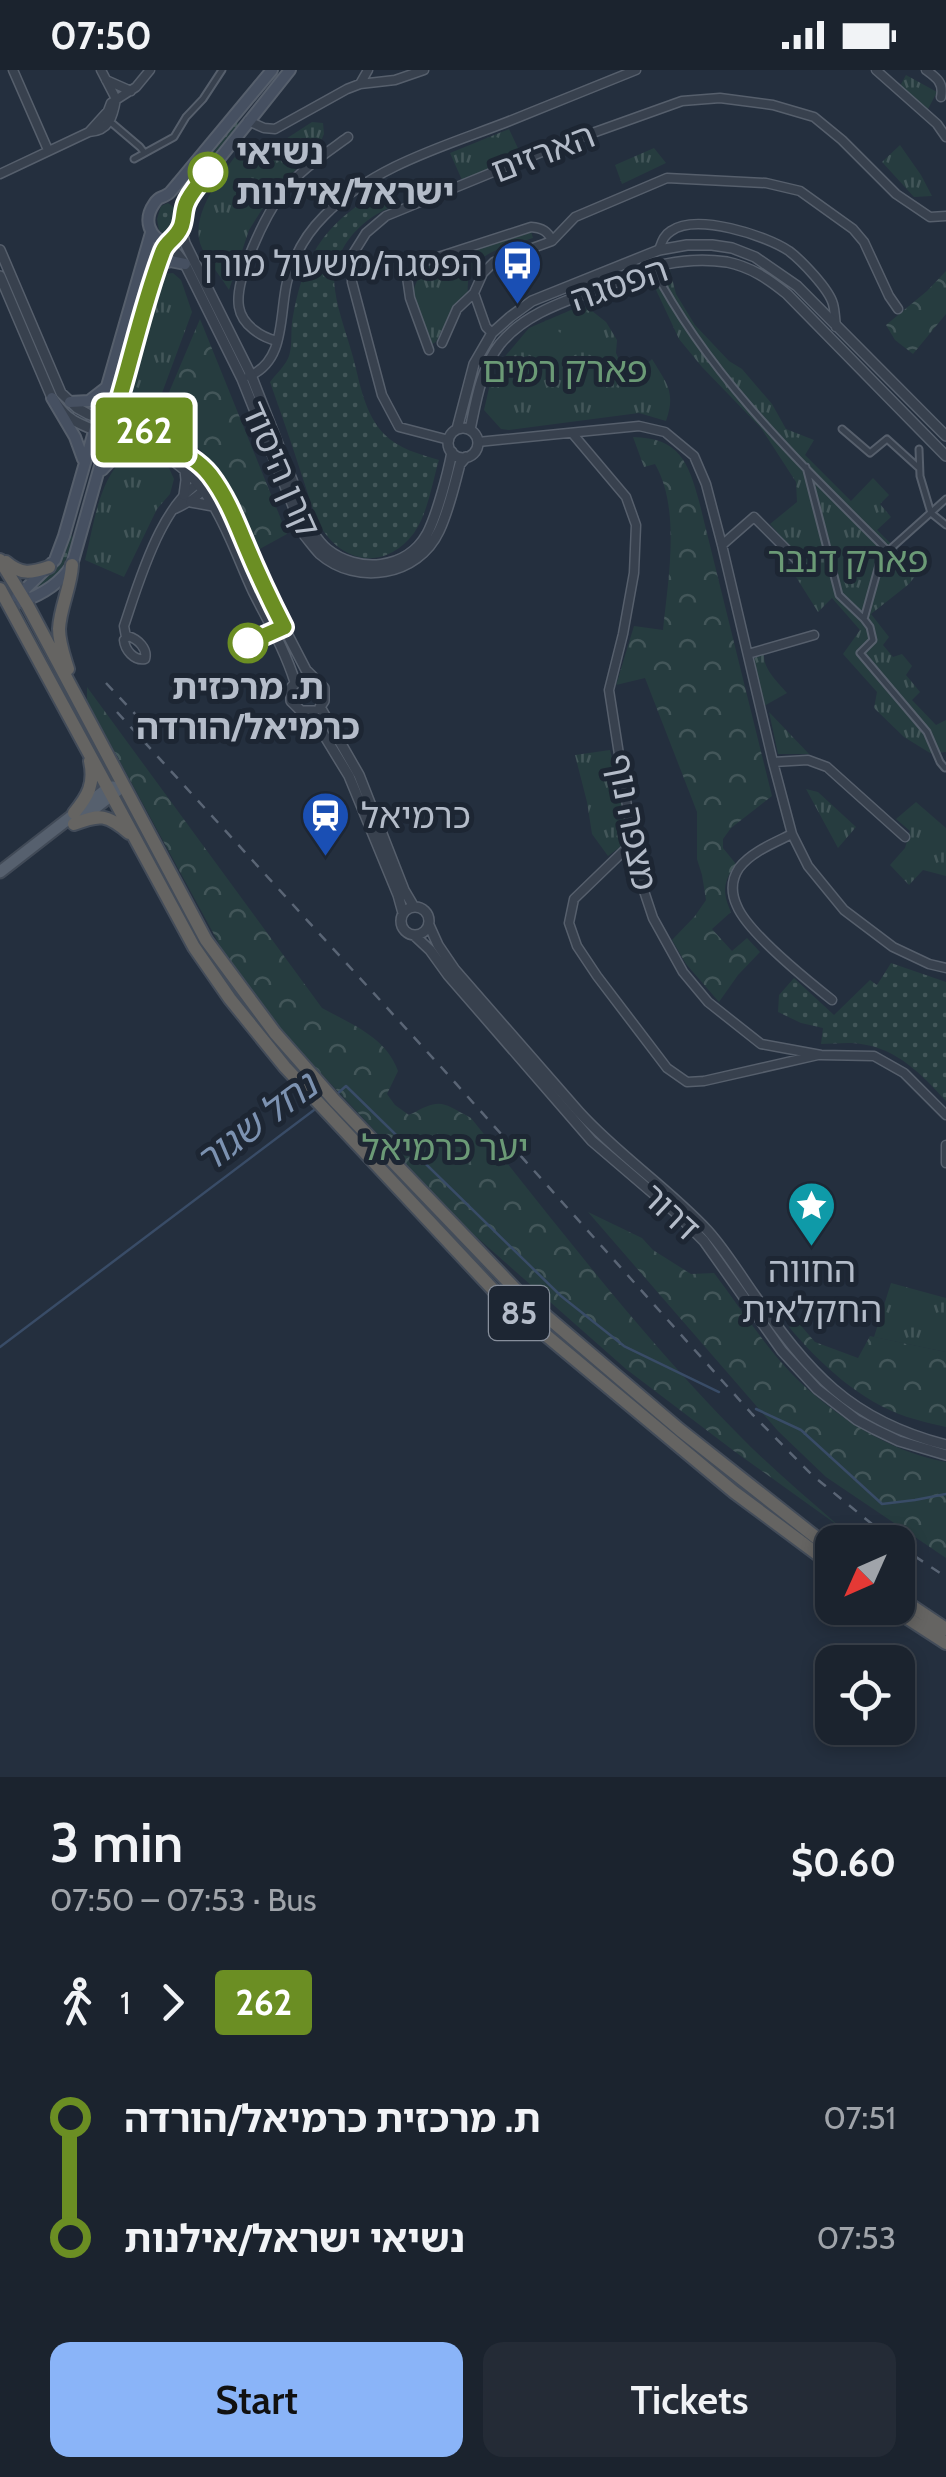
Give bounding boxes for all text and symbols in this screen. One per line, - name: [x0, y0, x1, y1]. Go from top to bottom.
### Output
- text: 07:50: [50, 12, 152, 59]
- street label: הארזים: [485, 113, 601, 192]
- place label: נשיאי ישראל/אילנות: [236, 130, 455, 213]
- marker: נשיאי ישראל/אילנות: [189, 153, 227, 191]
- bus stop icon: הפסגה/משעול מורן: [492, 238, 544, 306]
- place label: הפסגה/משעול מורן: [202, 242, 483, 285]
- street label: הפסגה: [564, 247, 673, 320]
- park label: פארק רמים: [482, 348, 648, 391]
- street label: קרן היסוד: [233, 394, 330, 543]
- line badge: 262: [86, 398, 202, 462]
- text: 262: [116, 409, 172, 452]
- park label: פארק דנבר: [768, 538, 928, 581]
- marker: ת. מרכזית כרמיאל/הורדה: [229, 624, 267, 662]
- place label: ת. מרכזית כרמיאל/הורדה: [136, 665, 360, 748]
- street label: מצפה נוף: [598, 750, 667, 894]
- station icon: כרמיאל: [300, 790, 352, 858]
- place label: כרמיאל: [361, 794, 471, 837]
- water label: נחל שגור: [186, 1060, 328, 1183]
- park label: יער כרמיאל: [362, 1126, 528, 1169]
- street label: דרור: [633, 1174, 710, 1249]
- place icon: החווה החקלאית: [786, 1180, 838, 1248]
- place label: החווה החקלאית: [742, 1248, 882, 1331]
- road number: 85: [489, 1286, 549, 1340]
- north arrow: [815, 1525, 915, 1625]
- map controls: [815, 1525, 915, 1745]
- button: locate: [815, 1645, 915, 1745]
- text: 3 min: [50, 1809, 183, 1876]
- text: $0.60: [791, 1839, 896, 1886]
- text: 07:50 – 07:53 · Bus: [50, 1880, 317, 1919]
- icon: walk: [50, 1975, 105, 2030]
- icon: forward: [145, 1975, 200, 2030]
- text: 262: [235, 1981, 292, 2024]
- text: 1: [120, 1983, 130, 2022]
- text: ת. מרכזית כרמיאל/הורדה: [124, 2095, 541, 2142]
- text: 07:51: [824, 2098, 896, 2137]
- text: נשיאי ישראל/אילנות: [124, 2215, 465, 2262]
- text: 07:53: [817, 2218, 896, 2257]
- button: Start: [50, 2342, 463, 2457]
- button: Tickets: [483, 2342, 896, 2457]

